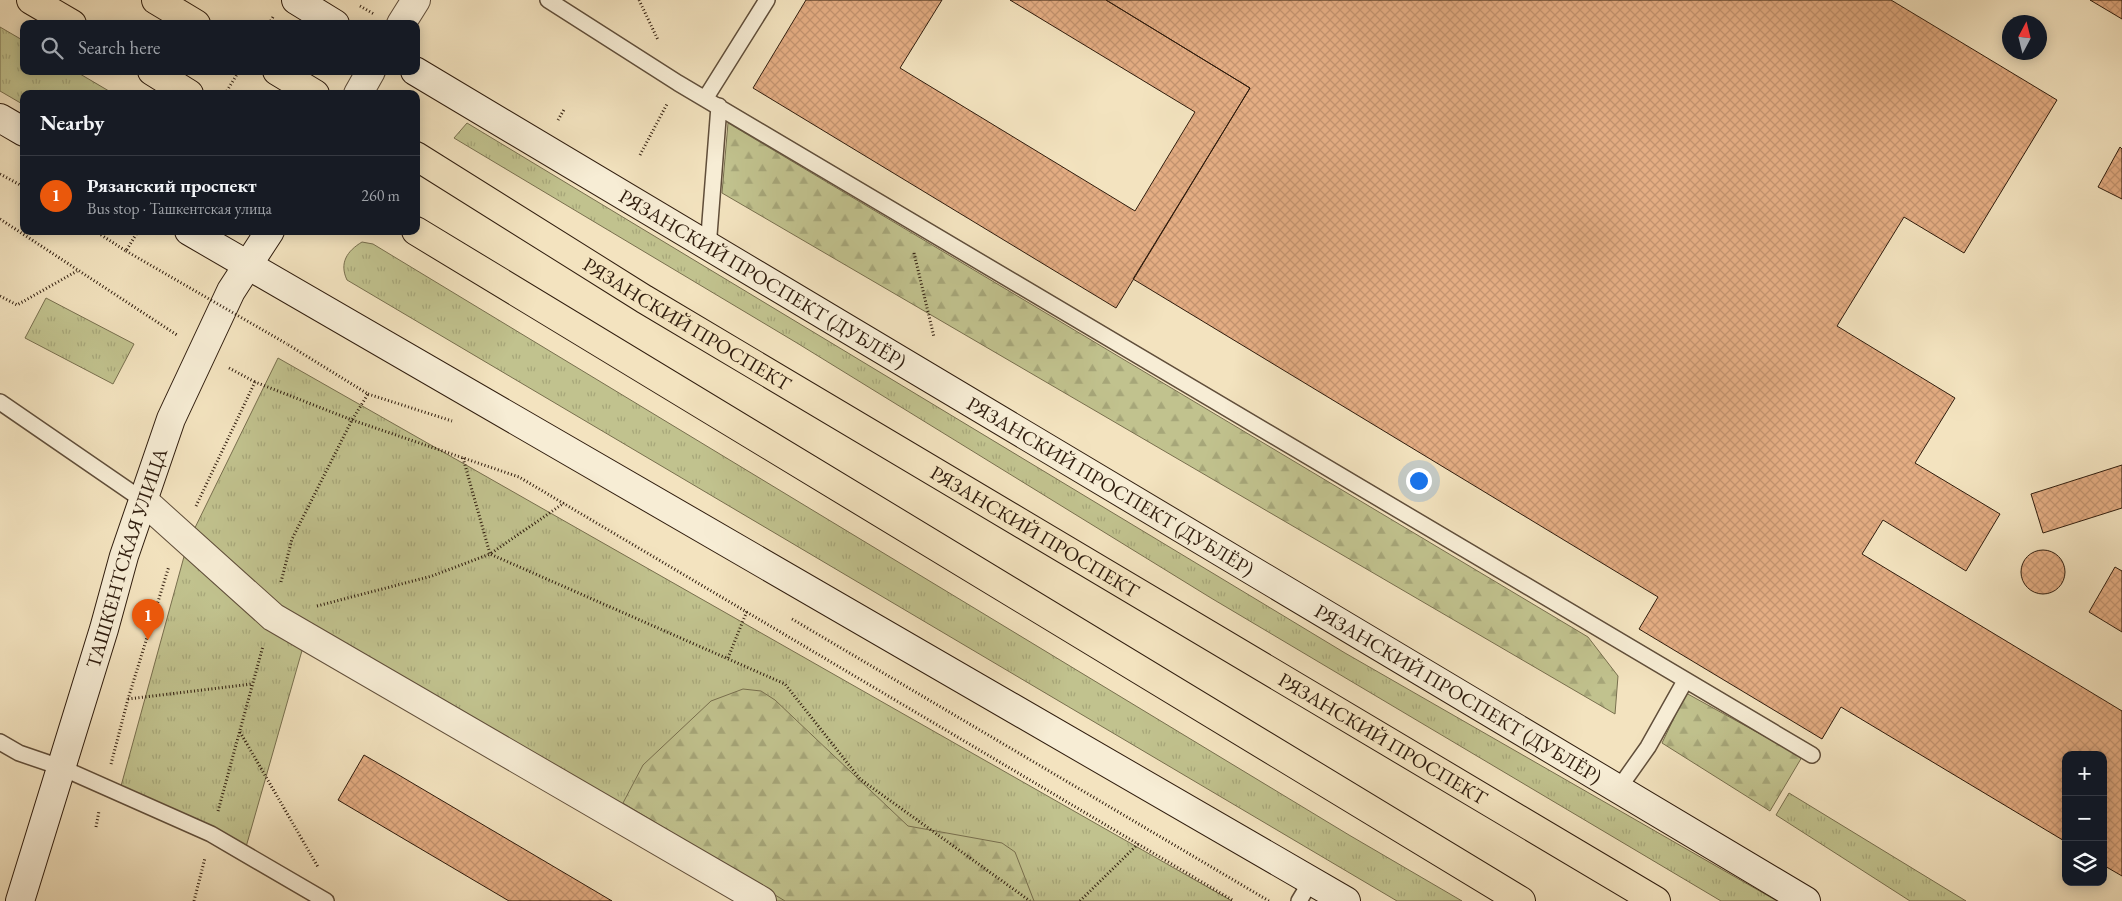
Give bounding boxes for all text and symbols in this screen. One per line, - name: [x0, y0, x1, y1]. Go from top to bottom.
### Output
- north arrow: [2002, 15, 2047, 60]
- search box: [20, 20, 420, 75]
- icon: search: [38, 34, 66, 62]
- text: Search here: [78, 35, 160, 60]
- text: Nearby: [40, 109, 104, 136]
- text: Рязанский проспект: [87, 173, 257, 198]
- text: 1: [52, 185, 60, 206]
- text: 260 m: [361, 185, 400, 206]
- street label: РЯЗАНСКИЙ ПРОСПЕКТ (ДУБЛЁР): [614, 185, 910, 375]
- text: Bus stop · Ташкентская улица: [87, 198, 272, 219]
- street label: РЯЗАНСКИЙ ПРОСПЕКТ: [579, 252, 795, 396]
- street label: РЯЗАНСКИЙ ПРОСПЕКТ (ДУБЛЁР): [962, 391, 1258, 581]
- street label: ТАШКЕНТСКАЯ УЛИЦА: [80, 444, 173, 672]
- street label: РЯЗАНСКИЙ ПРОСПЕКТ: [926, 460, 1142, 604]
- your location: [1406, 468, 1432, 494]
- street label: РЯЗАНСКИЙ ПРОСПЕКТ (ДУБЛЁР): [1311, 598, 1607, 788]
- pin: 1: [132, 599, 164, 640]
- street label: РЯЗАНСКИЙ ПРОСПЕКТ: [1274, 666, 1490, 810]
- map controls: [2062, 751, 2107, 886]
- button: +: [2062, 751, 2107, 796]
- button: −: [2062, 796, 2107, 841]
- button: layers: [2062, 841, 2107, 886]

